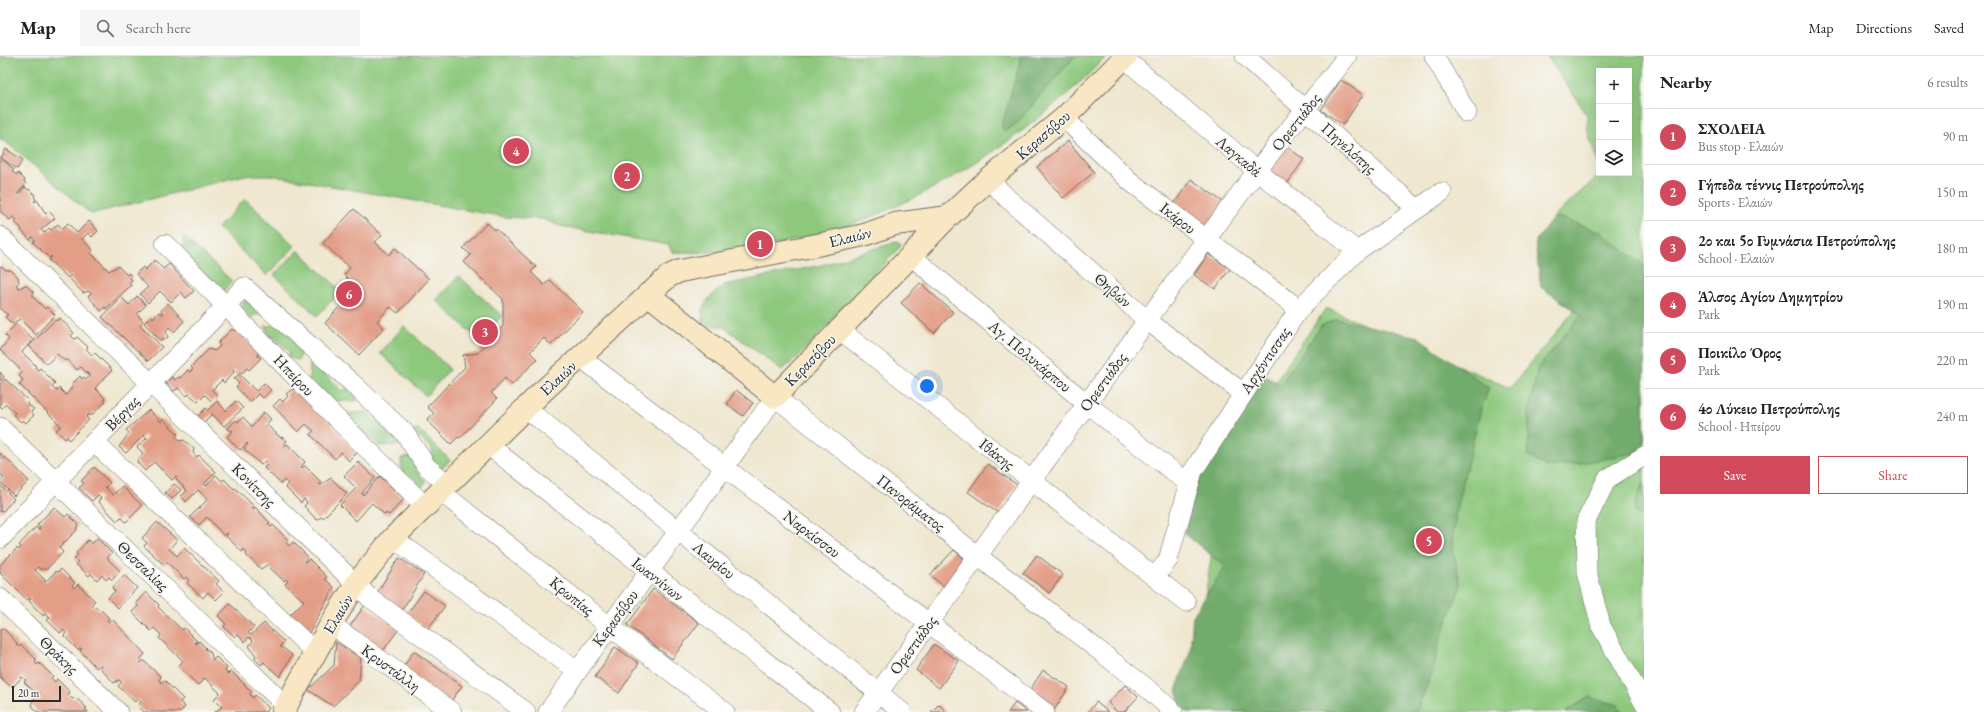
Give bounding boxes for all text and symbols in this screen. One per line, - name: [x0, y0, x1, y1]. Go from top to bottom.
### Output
- search box: [80, 10, 360, 46]
- text: Map: [20, 15, 56, 40]
- icon: search: [94, 17, 116, 39]
- text: Search here: [126, 18, 191, 37]
- text: Map: [1808, 19, 1834, 37]
- text: Directions: [1856, 19, 1912, 37]
- text: Saved: [1934, 19, 1964, 37]
- map controls: [1596, 68, 1632, 176]
- button: +: [1596, 68, 1632, 104]
- text: Nearby: [1660, 71, 1712, 93]
- text: 6 results: [1927, 74, 1968, 91]
- street label: Ορεστιάδος: [1267, 88, 1326, 155]
- button: −: [1596, 104, 1632, 140]
- street label: Κερασόβου: [1011, 105, 1075, 165]
- street label: Πηνελόπης: [1317, 118, 1381, 179]
- text: ΣΧΟΛΕΙΑ: [1698, 119, 1765, 138]
- text: 1: [1670, 128, 1676, 145]
- text: 90 m: [1943, 128, 1968, 145]
- street label: Λαγκαδά: [1211, 130, 1267, 182]
- pin: 4: [503, 136, 529, 166]
- text: Bus stop · Ελαιών: [1698, 138, 1784, 155]
- button: layers: [1596, 140, 1632, 176]
- pin: 2: [614, 161, 640, 191]
- text: Γήπεδα τέννις Πετρούπολης: [1698, 175, 1864, 194]
- text: 2: [1670, 184, 1676, 201]
- text: 150 m: [1937, 184, 1968, 201]
- text: Sports · Ελαιών: [1698, 194, 1773, 211]
- street label: Ικάρου: [1156, 197, 1200, 239]
- street label: Ελαιών: [827, 222, 873, 252]
- pin: 1: [747, 229, 773, 259]
- text: 2ο και 5ο Γυμνάσια Πετρούπολης: [1698, 231, 1895, 250]
- text: 3: [1670, 240, 1676, 257]
- text: 180 m: [1937, 240, 1968, 257]
- text: School · Ελαιών: [1698, 250, 1775, 267]
- street label: Θηβών: [1090, 268, 1136, 312]
- pin: 6: [336, 279, 362, 309]
- text: Άλσος Αγίου Δημητρίου: [1698, 287, 1843, 306]
- text: 4: [1670, 296, 1676, 313]
- text: 190 m: [1937, 296, 1968, 313]
- text: Park: [1698, 306, 1720, 323]
- street label: Αγ. Πολυκάρπου: [983, 314, 1076, 397]
- pin: 3: [472, 317, 498, 347]
- street label: Αρχόντισσας: [1234, 322, 1295, 398]
- street label: Κερασόβου: [780, 329, 840, 391]
- text: Ποικίλο Όρος: [1698, 343, 1781, 362]
- street label: Ορεστιάδος: [1074, 348, 1132, 416]
- street label: Ηπείρου: [269, 350, 319, 401]
- text: 5: [1670, 352, 1676, 369]
- text: 220 m: [1937, 352, 1968, 369]
- street label: Ελαιών: [535, 356, 581, 400]
- text: Park: [1698, 362, 1720, 379]
- your location: [917, 376, 937, 396]
- street label: Βέργας: [100, 391, 144, 435]
- text: 4ο Λύκειο Πετρούπολης: [1698, 399, 1840, 418]
- text: 6: [1670, 408, 1676, 425]
- text: 240 m: [1937, 408, 1968, 425]
- text: School · Ηπείρου: [1698, 418, 1781, 435]
- street label: Ιθάκης: [975, 433, 1020, 475]
- button: Save: [1660, 456, 1810, 494]
- button: Share: [1818, 456, 1968, 494]
- street label: Κονίτσης: [227, 458, 281, 512]
- street label: Πανοράματος: [872, 470, 950, 537]
- street label: Ναρκίσσου: [779, 506, 845, 562]
- pin: 5: [1416, 526, 1442, 556]
- street label: Θεσσαλίας: [113, 536, 174, 596]
- street label: Λαυρίου: [687, 536, 740, 584]
- street label: Ιωαννίνων: [628, 552, 688, 606]
- street label: Κρωπίας: [545, 572, 599, 621]
- street label: Κερασόβου: [587, 585, 643, 651]
- street label: Ελαιών: [318, 590, 358, 638]
- street label: Ορεστιάδος: [884, 611, 942, 679]
- street label: Θράκης: [35, 631, 83, 679]
- street label: Κρυστάλλη: [357, 639, 425, 697]
- scale bar: [12, 684, 61, 703]
- text: 20 m: [18, 686, 39, 700]

